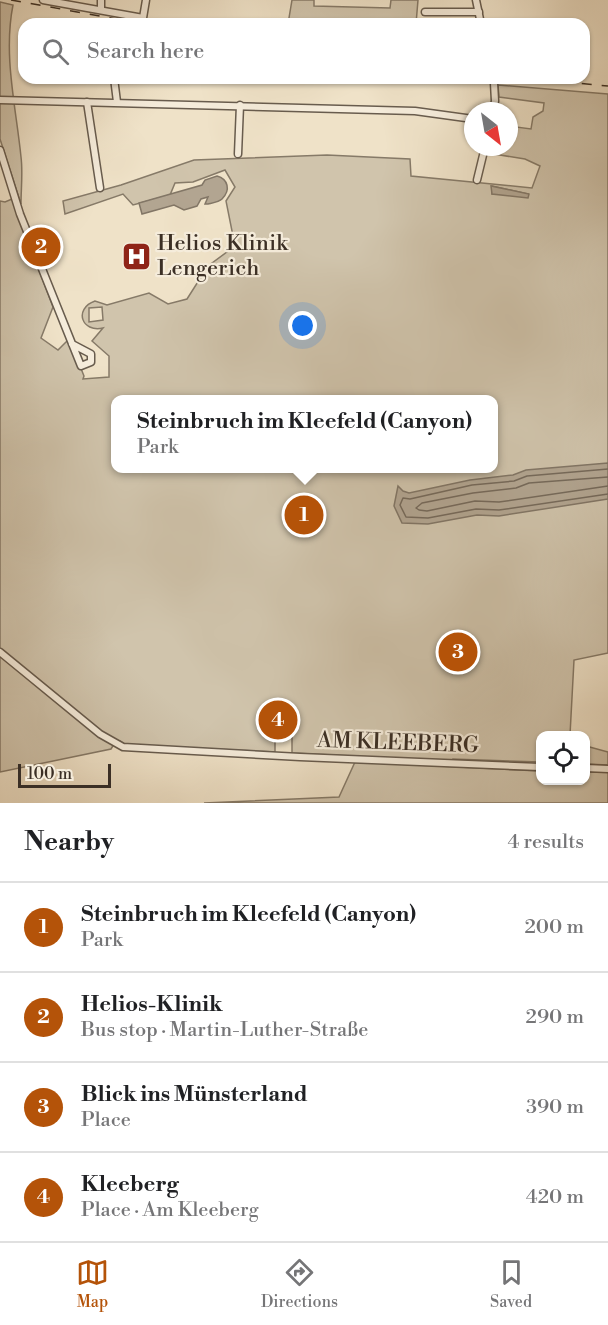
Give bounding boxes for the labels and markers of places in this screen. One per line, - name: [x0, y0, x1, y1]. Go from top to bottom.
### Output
- pin: 2: [22, 224, 60, 270]
- place label: Helios Klinik Lengerich: [157, 230, 289, 282]
- hospital icon: Helios Klinik Lengerich: [120, 240, 152, 272]
- pin: 1: [284, 492, 324, 538]
- pin: 3: [438, 630, 478, 674]
- pin: 4: [258, 698, 298, 742]

